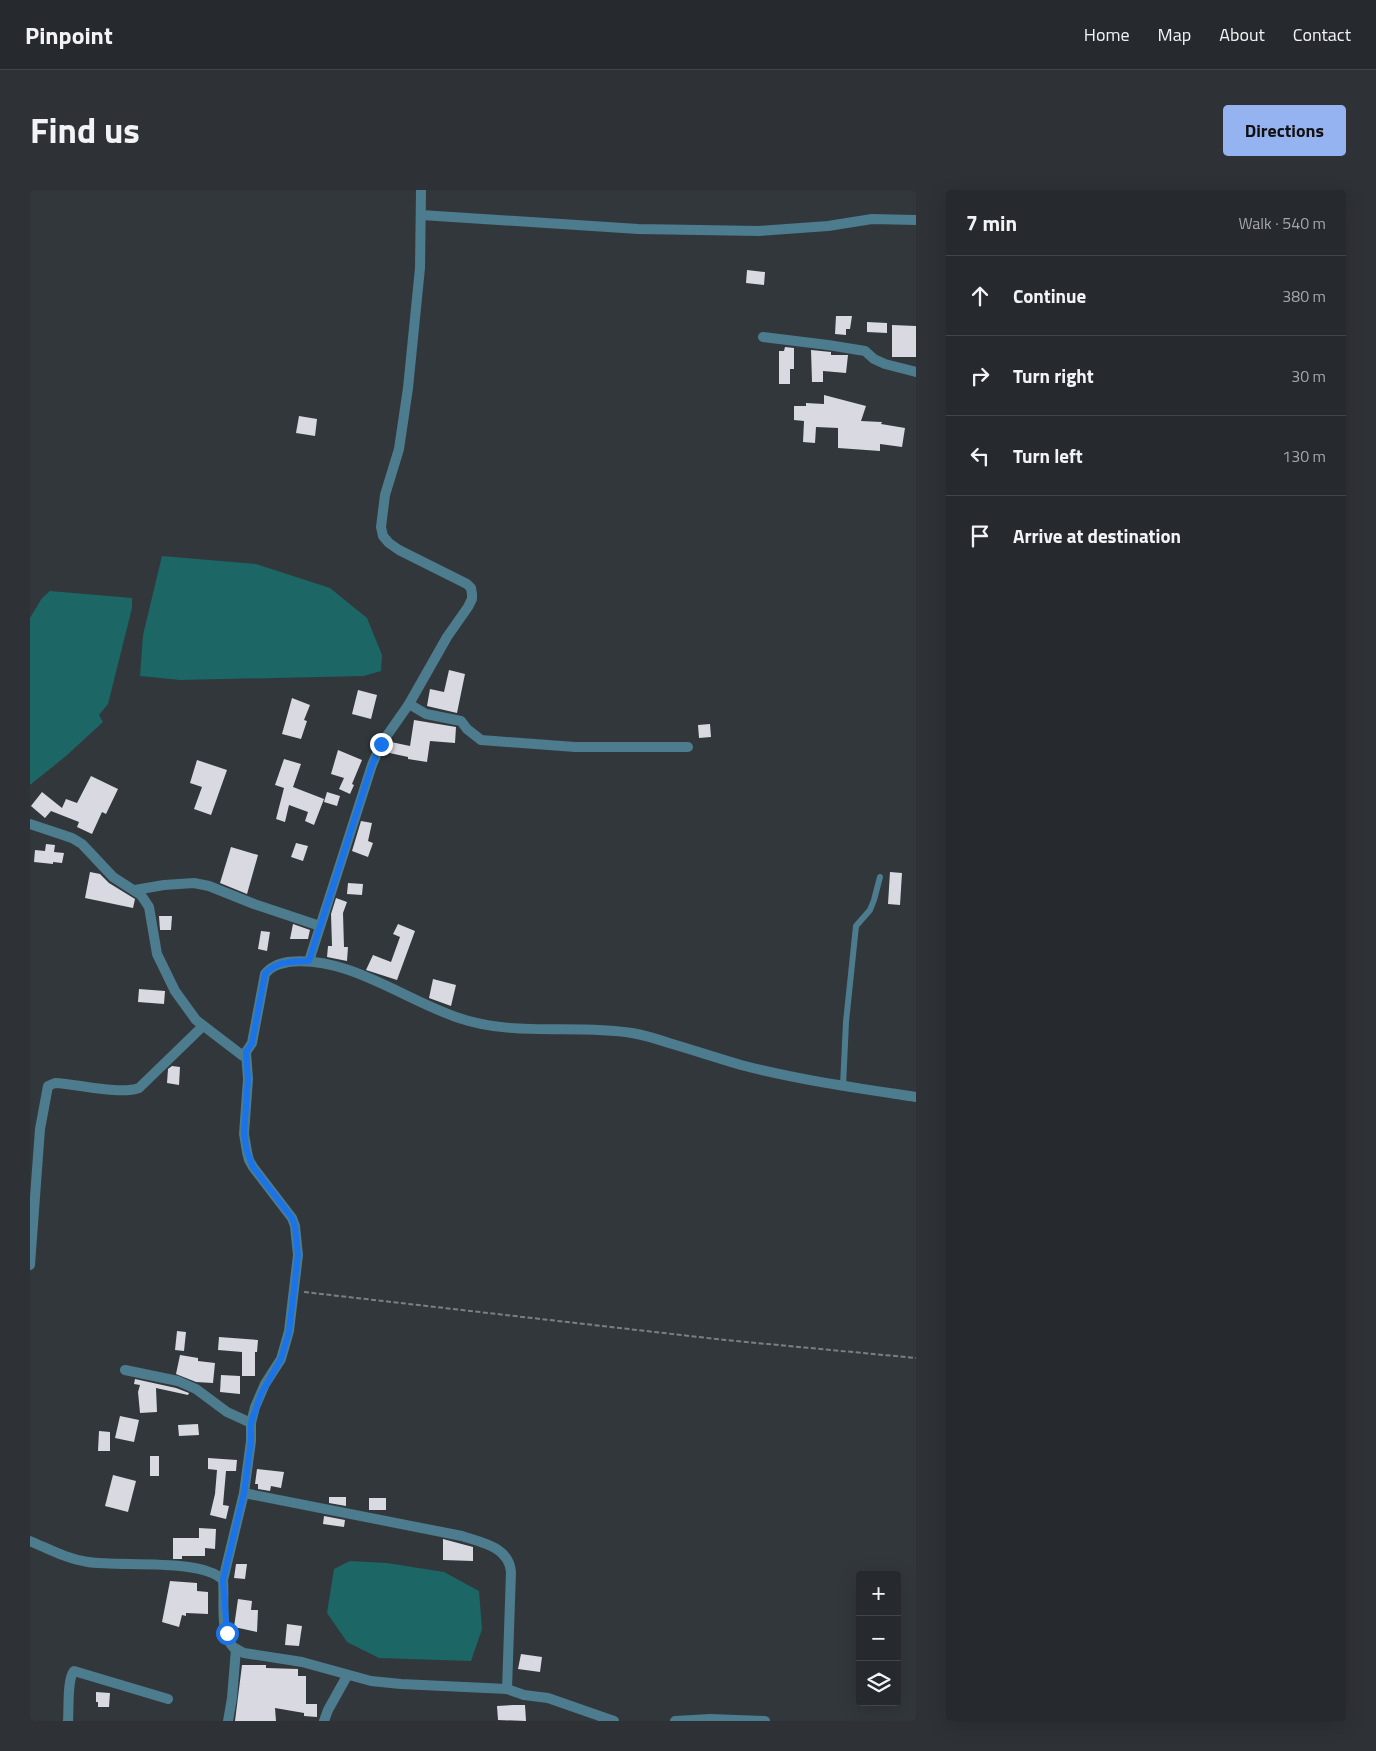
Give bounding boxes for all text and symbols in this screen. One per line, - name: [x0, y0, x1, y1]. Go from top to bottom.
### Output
- text: Pinpoint: [25, 17, 113, 53]
- text: Home: [1084, 21, 1130, 48]
- text: Map: [1158, 21, 1191, 48]
- text: About: [1219, 21, 1265, 48]
- text: Contact: [1293, 21, 1351, 48]
- text: Find us: [30, 103, 140, 157]
- button: Directions: [1223, 105, 1346, 156]
- text: 7 min: [966, 207, 1017, 239]
- text: Walk · 540 m: [1238, 211, 1326, 235]
- text: Continue: [1013, 281, 1086, 310]
- icon: ahead: [966, 282, 994, 310]
- text: 380 m: [1282, 284, 1326, 308]
- text: Turn right: [1013, 361, 1094, 390]
- icon: right: [966, 362, 994, 390]
- text: 30 m: [1291, 364, 1326, 388]
- text: Turn left: [1013, 441, 1083, 470]
- icon: left: [966, 442, 994, 470]
- text: 130 m: [1282, 444, 1326, 468]
- text: Arrive at destination: [1013, 521, 1181, 550]
- icon: arrive: [966, 522, 994, 550]
- route end: [370, 733, 393, 756]
- map controls: [856, 1571, 901, 1706]
- button: +: [856, 1571, 901, 1616]
- button: −: [856, 1616, 901, 1661]
- route start: [216, 1622, 239, 1645]
- button: layers: [856, 1661, 901, 1706]

